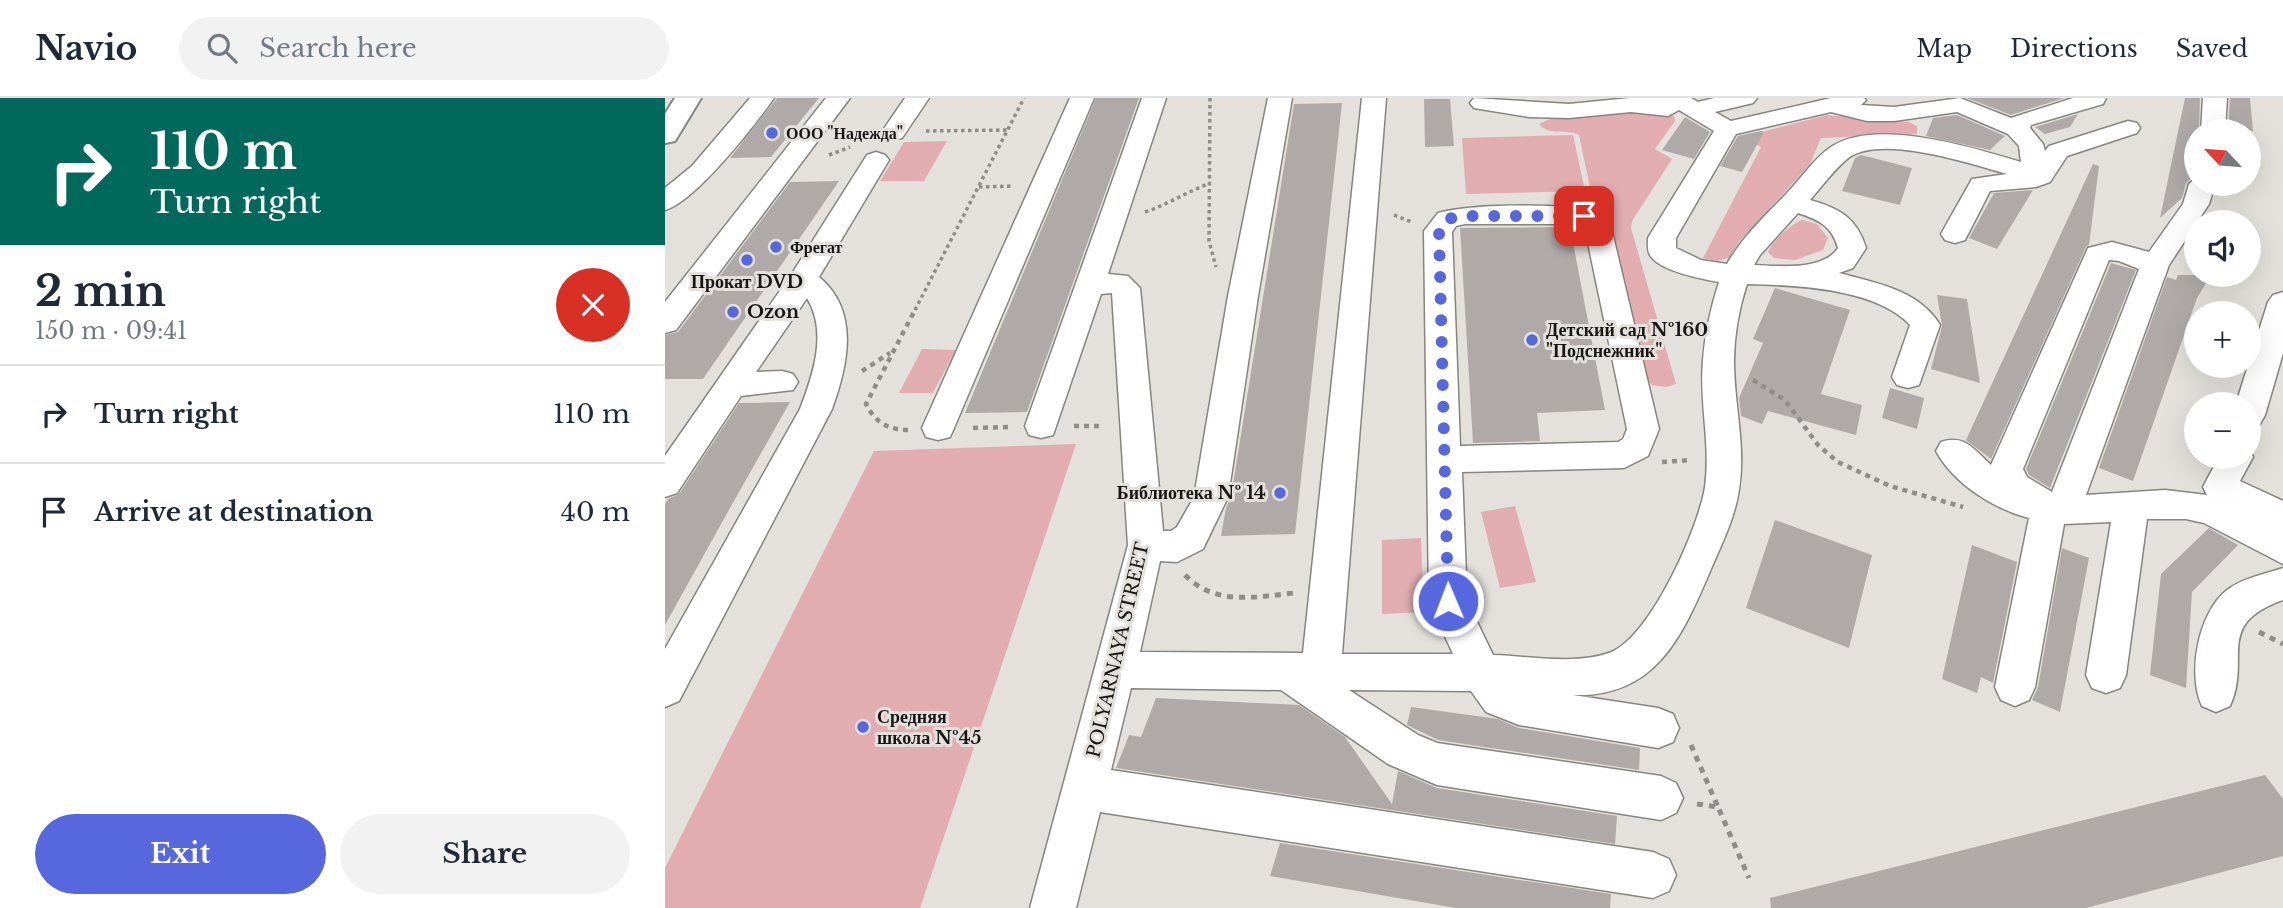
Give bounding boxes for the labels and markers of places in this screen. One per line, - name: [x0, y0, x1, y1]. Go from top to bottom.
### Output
- place label: ООО "Надежда": [786, 123, 903, 143]
- marker: ООО "Надежда": [764, 125, 780, 141]
- pin: [1554, 186, 1614, 246]
- place label: Фрегат: [790, 237, 843, 257]
- marker: Фрегат: [768, 239, 784, 255]
- marker: Прокат DVD: [739, 252, 755, 268]
- place label: Прокат DVD: [691, 271, 803, 293]
- place label: Ozon: [747, 301, 799, 323]
- marker: Ozon: [725, 304, 741, 320]
- place label: Детский сад №160 "Подснежник": [1546, 319, 1708, 362]
- marker: Детский сад №160 "Подснежник": [1524, 332, 1540, 348]
- place label: Библиотека № 14: [1117, 482, 1266, 504]
- marker: Библиотека № 14: [1272, 485, 1288, 501]
- place label: Средняя школа №45: [877, 706, 981, 749]
- marker: Средняя школа №45: [855, 719, 871, 735]

